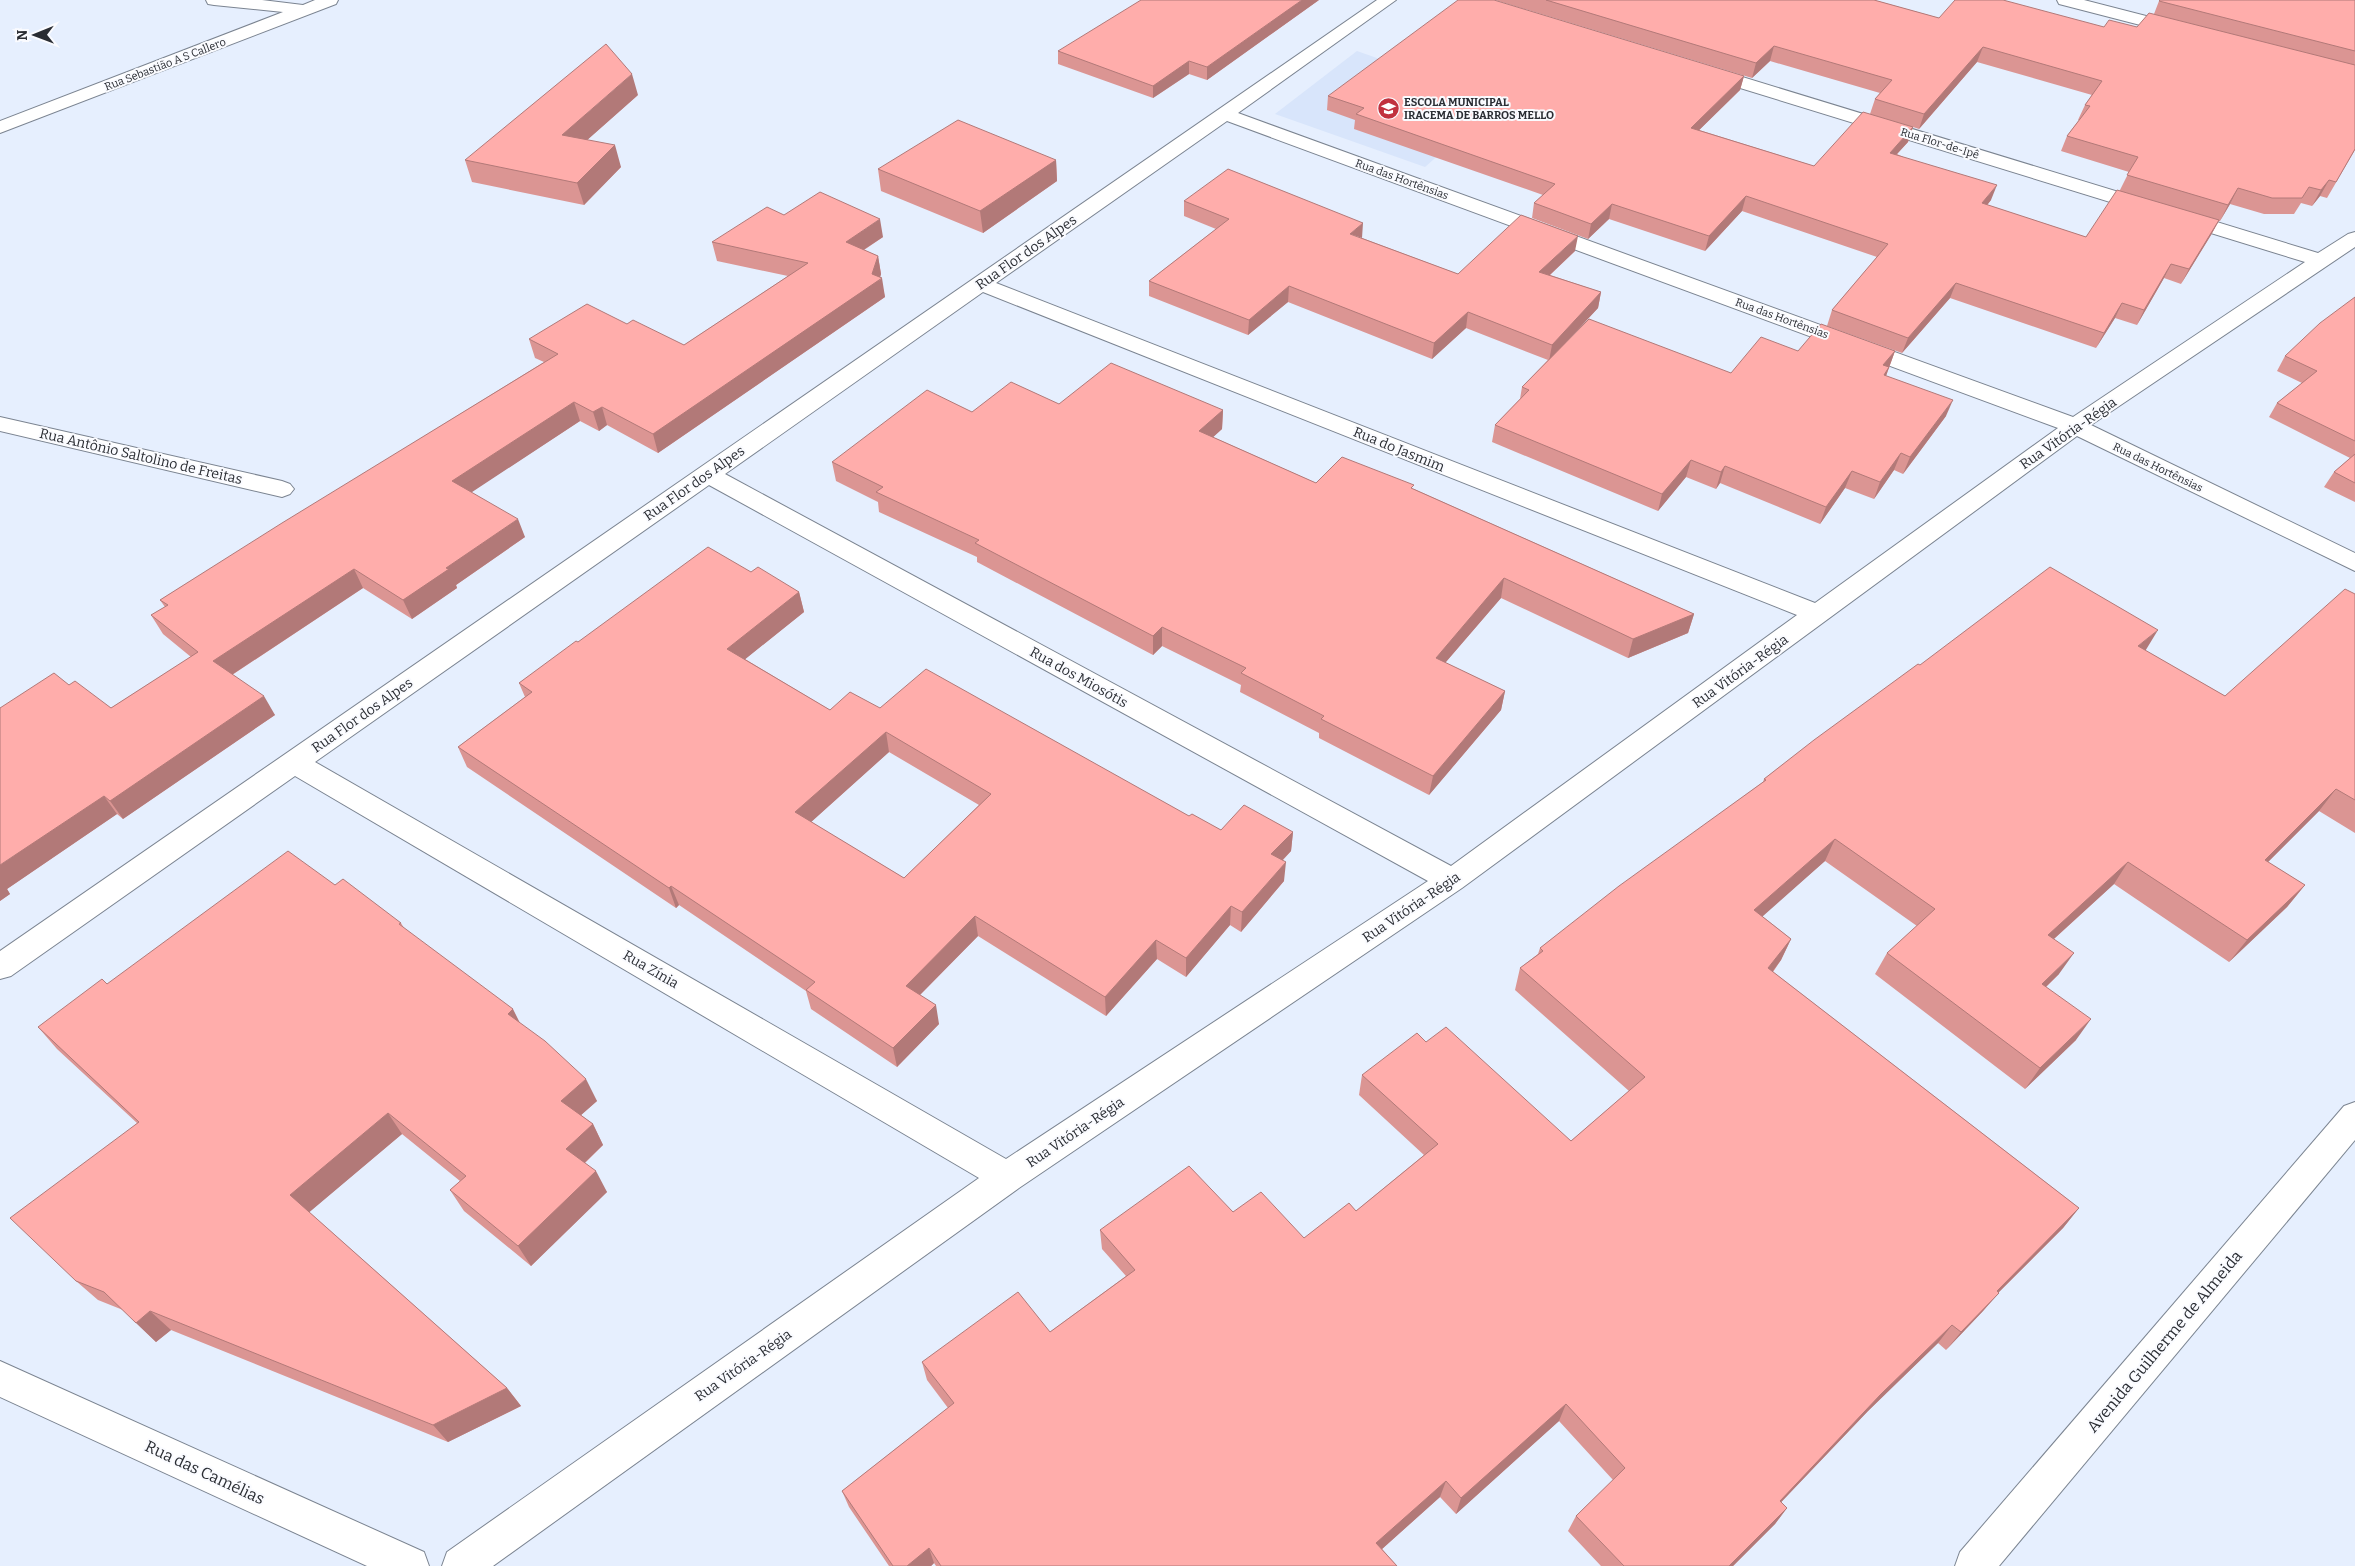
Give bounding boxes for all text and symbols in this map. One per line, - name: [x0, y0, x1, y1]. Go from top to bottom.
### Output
- north arrow: [10, 10, 60, 60]
- text: N: [14, 29, 31, 41]
- street label: Rua Sebastião A S Callero: [103, 35, 228, 94]
- school or university icon: ESCOLA MUNICIPAL IRACEMA DE BARROS MELLO: [1376, 96, 1400, 120]
- place label: ESCOLA MUNICIPAL IRACEMA DE BARROS MELLO: [1404, 96, 1554, 122]
- street label: Rua Flor-de-Ipê: [1899, 125, 1981, 162]
- street label: Rua das Hortênsias: [1353, 157, 1450, 202]
- street label: Rua Flor dos Alpes: [973, 211, 1080, 294]
- street label: Rua das Hortênsias: [1733, 296, 1830, 341]
- street label: Rua Vitória-Régia: [2017, 393, 2120, 473]
- street label: Rua do Jasmim: [1351, 423, 1447, 476]
- street label: Rua Antônio Saltolino de Freitas: [38, 425, 244, 488]
- street label: Rua das Hortênsias: [2111, 440, 2205, 495]
- street label: Rua Flor dos Alpes: [641, 442, 748, 525]
- street label: Rua Vitória-Régia: [1689, 631, 1792, 712]
- street label: Rua dos Miosótis: [1027, 643, 1131, 711]
- street label: Rua Flor dos Alpes: [309, 674, 416, 757]
- street label: Rua Vitória-Régia: [1359, 868, 1464, 946]
- street label: Rua Zínia: [620, 947, 682, 992]
- street label: Rua Vitória-Régia: [1023, 1093, 1128, 1171]
- street label: Avenida Guilherme de Almeida: [2083, 1246, 2246, 1436]
- street label: Rua Vitória-Régia: [692, 1325, 795, 1405]
- street label: Rua das Camélias: [142, 1437, 267, 1508]

